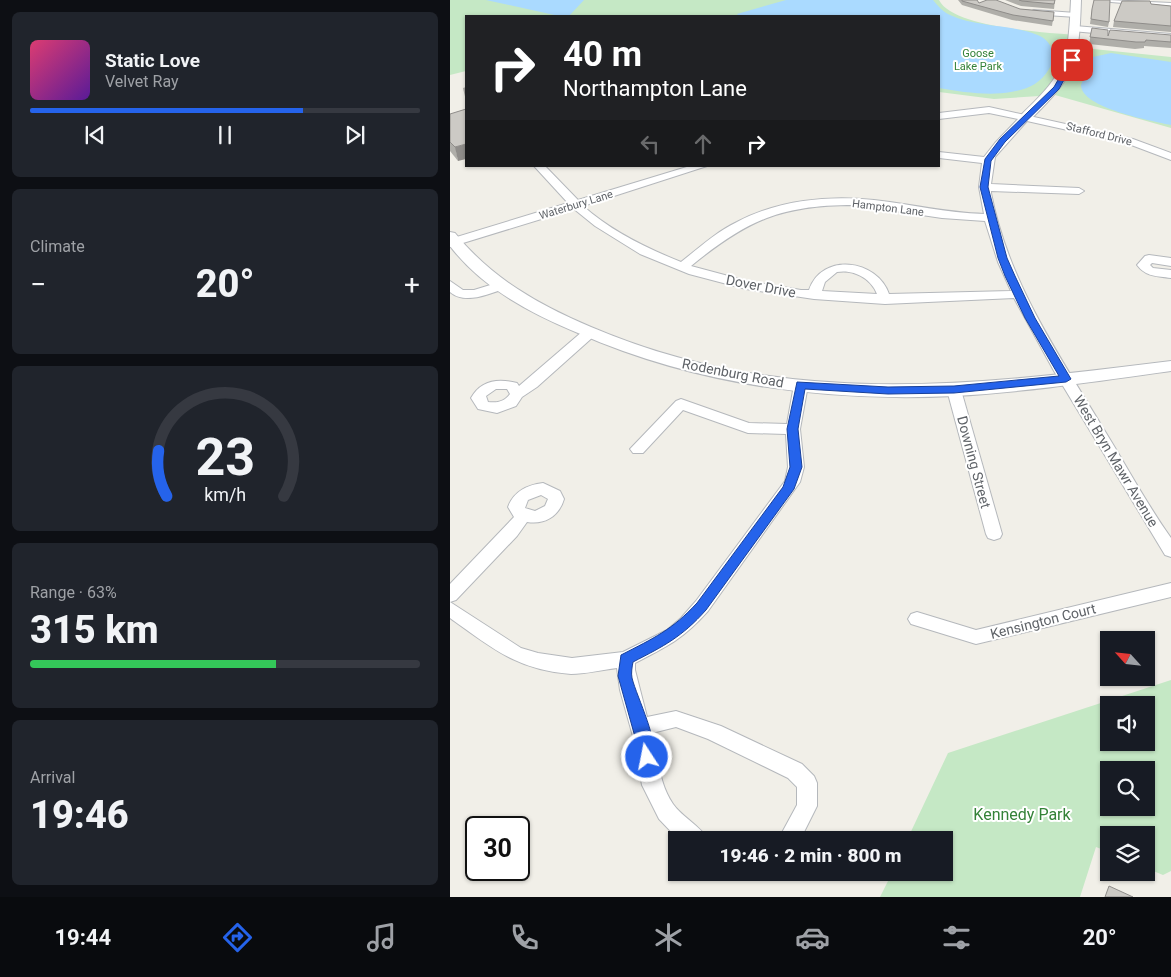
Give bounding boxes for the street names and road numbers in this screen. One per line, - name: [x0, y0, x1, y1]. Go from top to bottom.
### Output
- street label: Stafford Drive: [1065, 120, 1133, 148]
- street label: Waterbury Lane: [537, 188, 615, 222]
- street label: Hampton Lane: [851, 197, 925, 219]
- street label: Dover Drive: [725, 271, 797, 301]
- street label: Rodenburg Road: [681, 355, 785, 391]
- street label: West Bryn Mawr Avenue: [1070, 392, 1162, 530]
- street label: Downing Street: [954, 414, 994, 510]
- street label: Kensington Court: [989, 600, 1098, 642]

